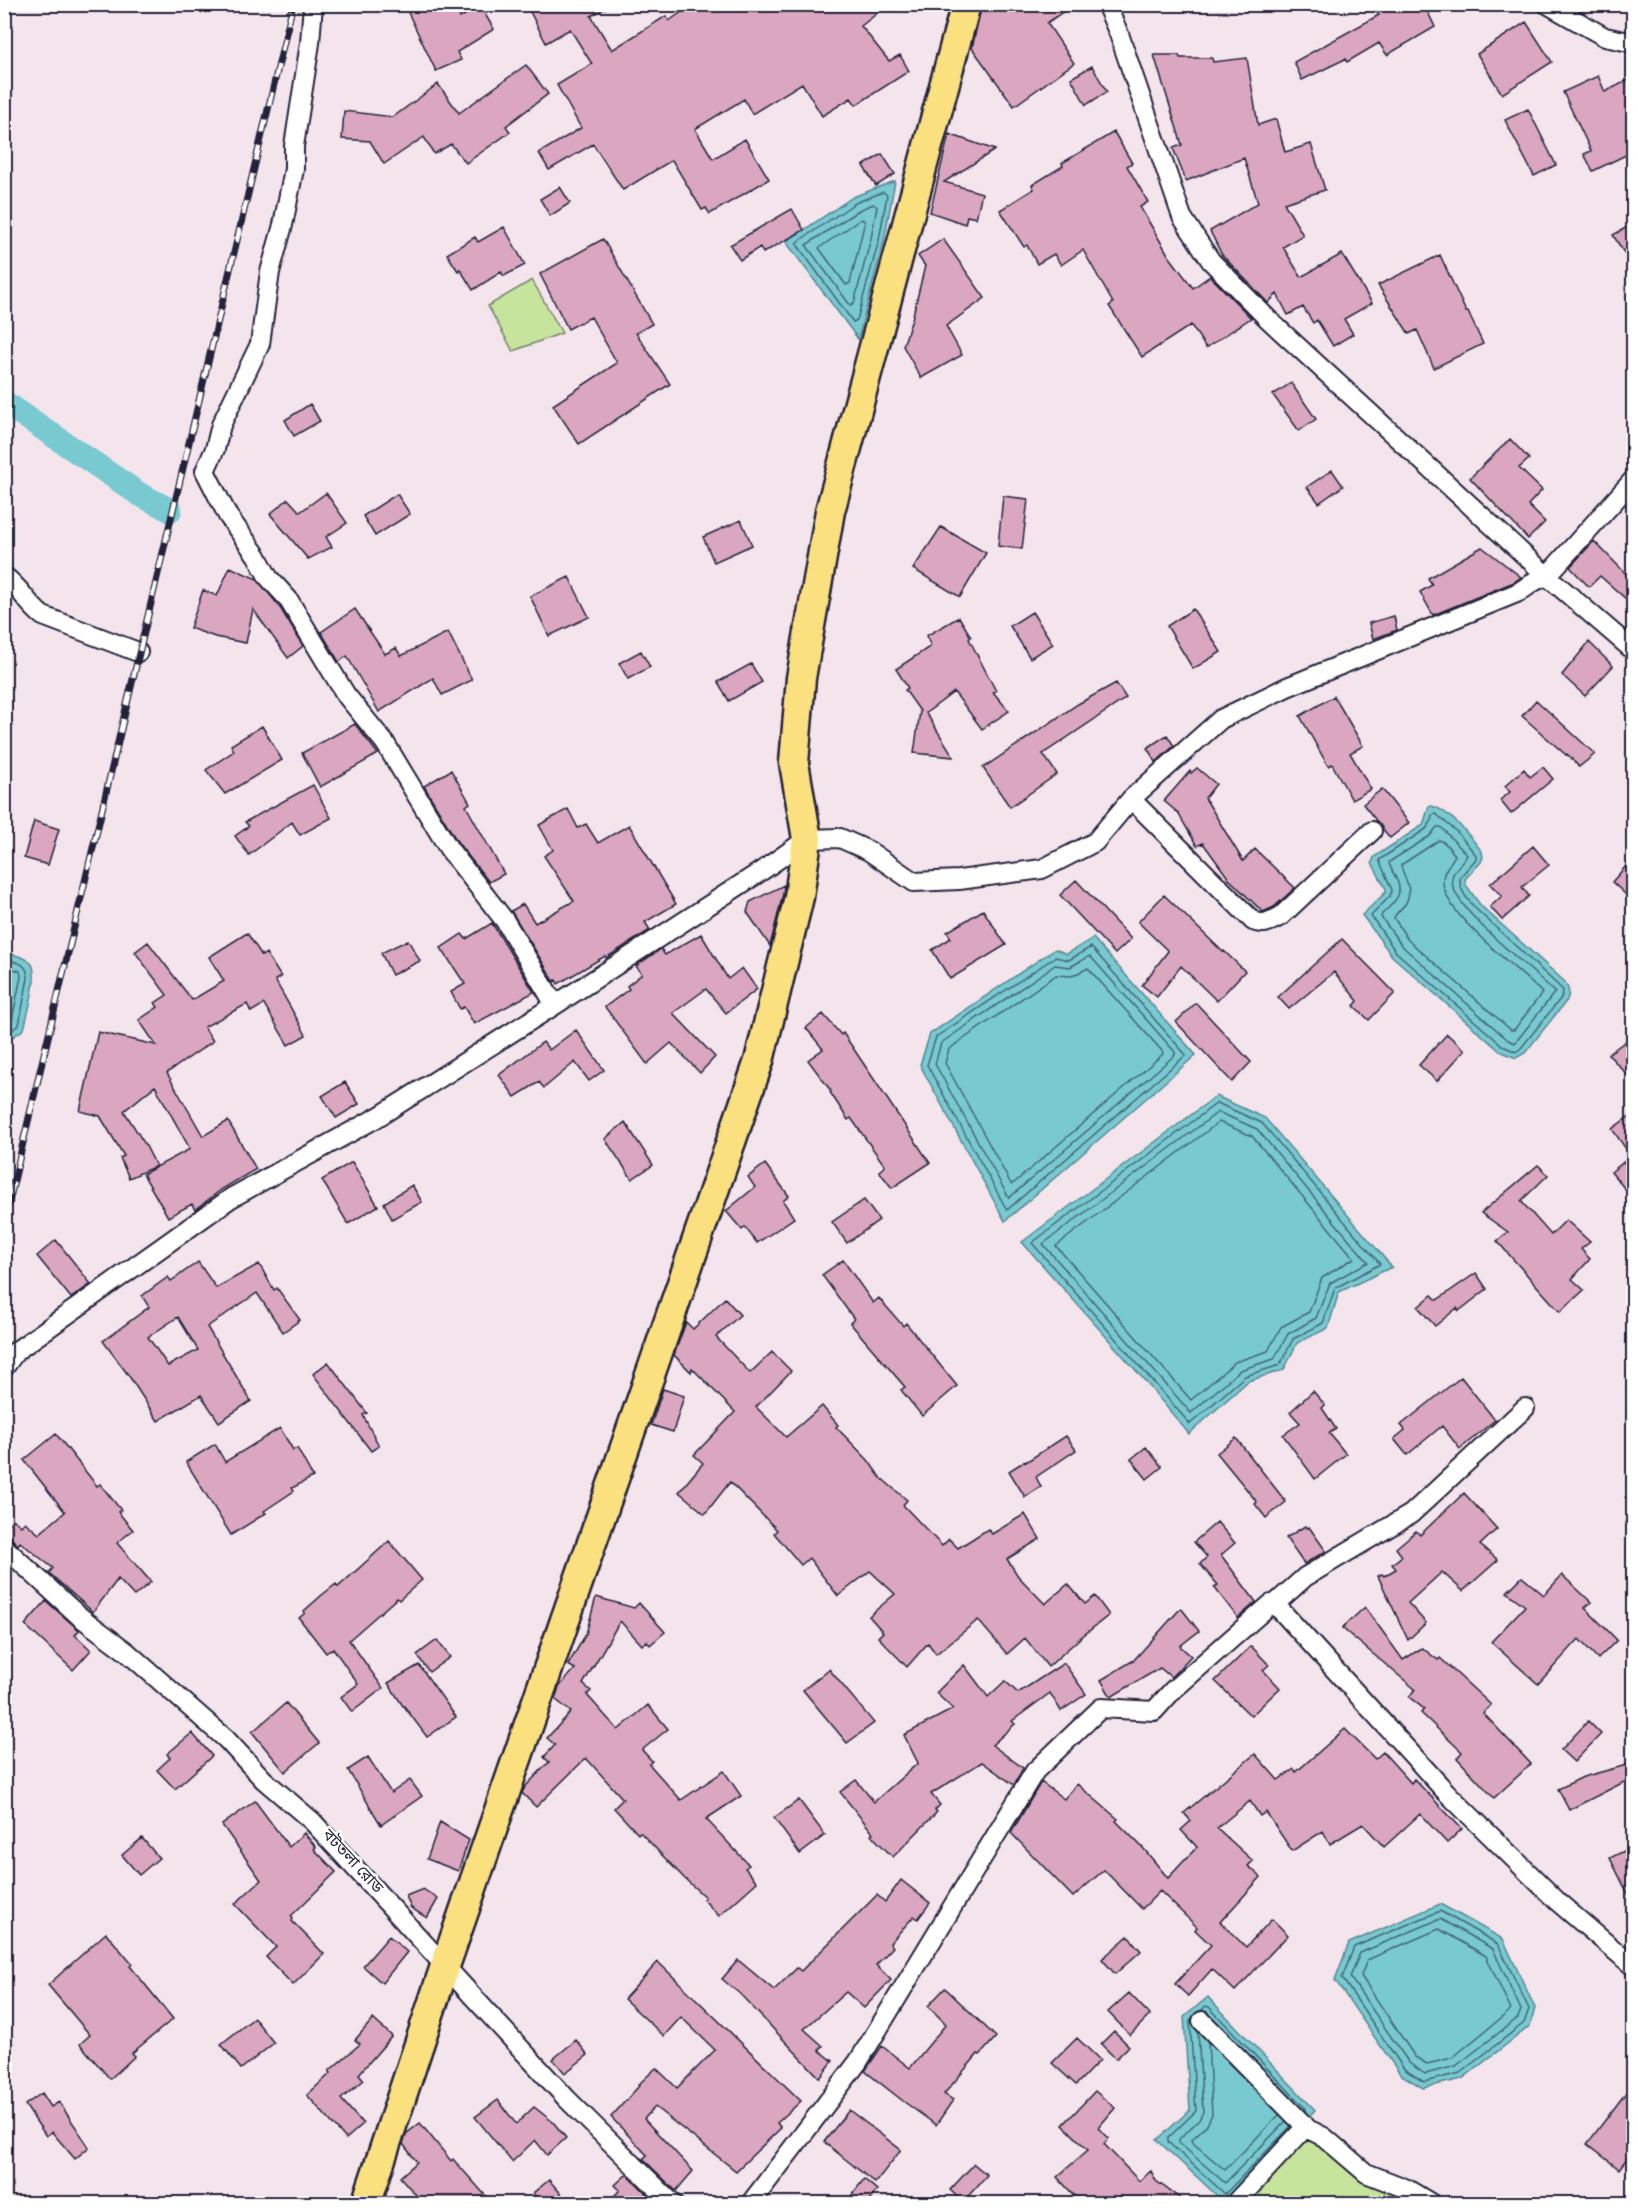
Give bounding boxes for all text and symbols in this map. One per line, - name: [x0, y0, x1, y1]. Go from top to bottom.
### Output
- street label: বটতলা রোড: [316, 1824, 388, 1899]

